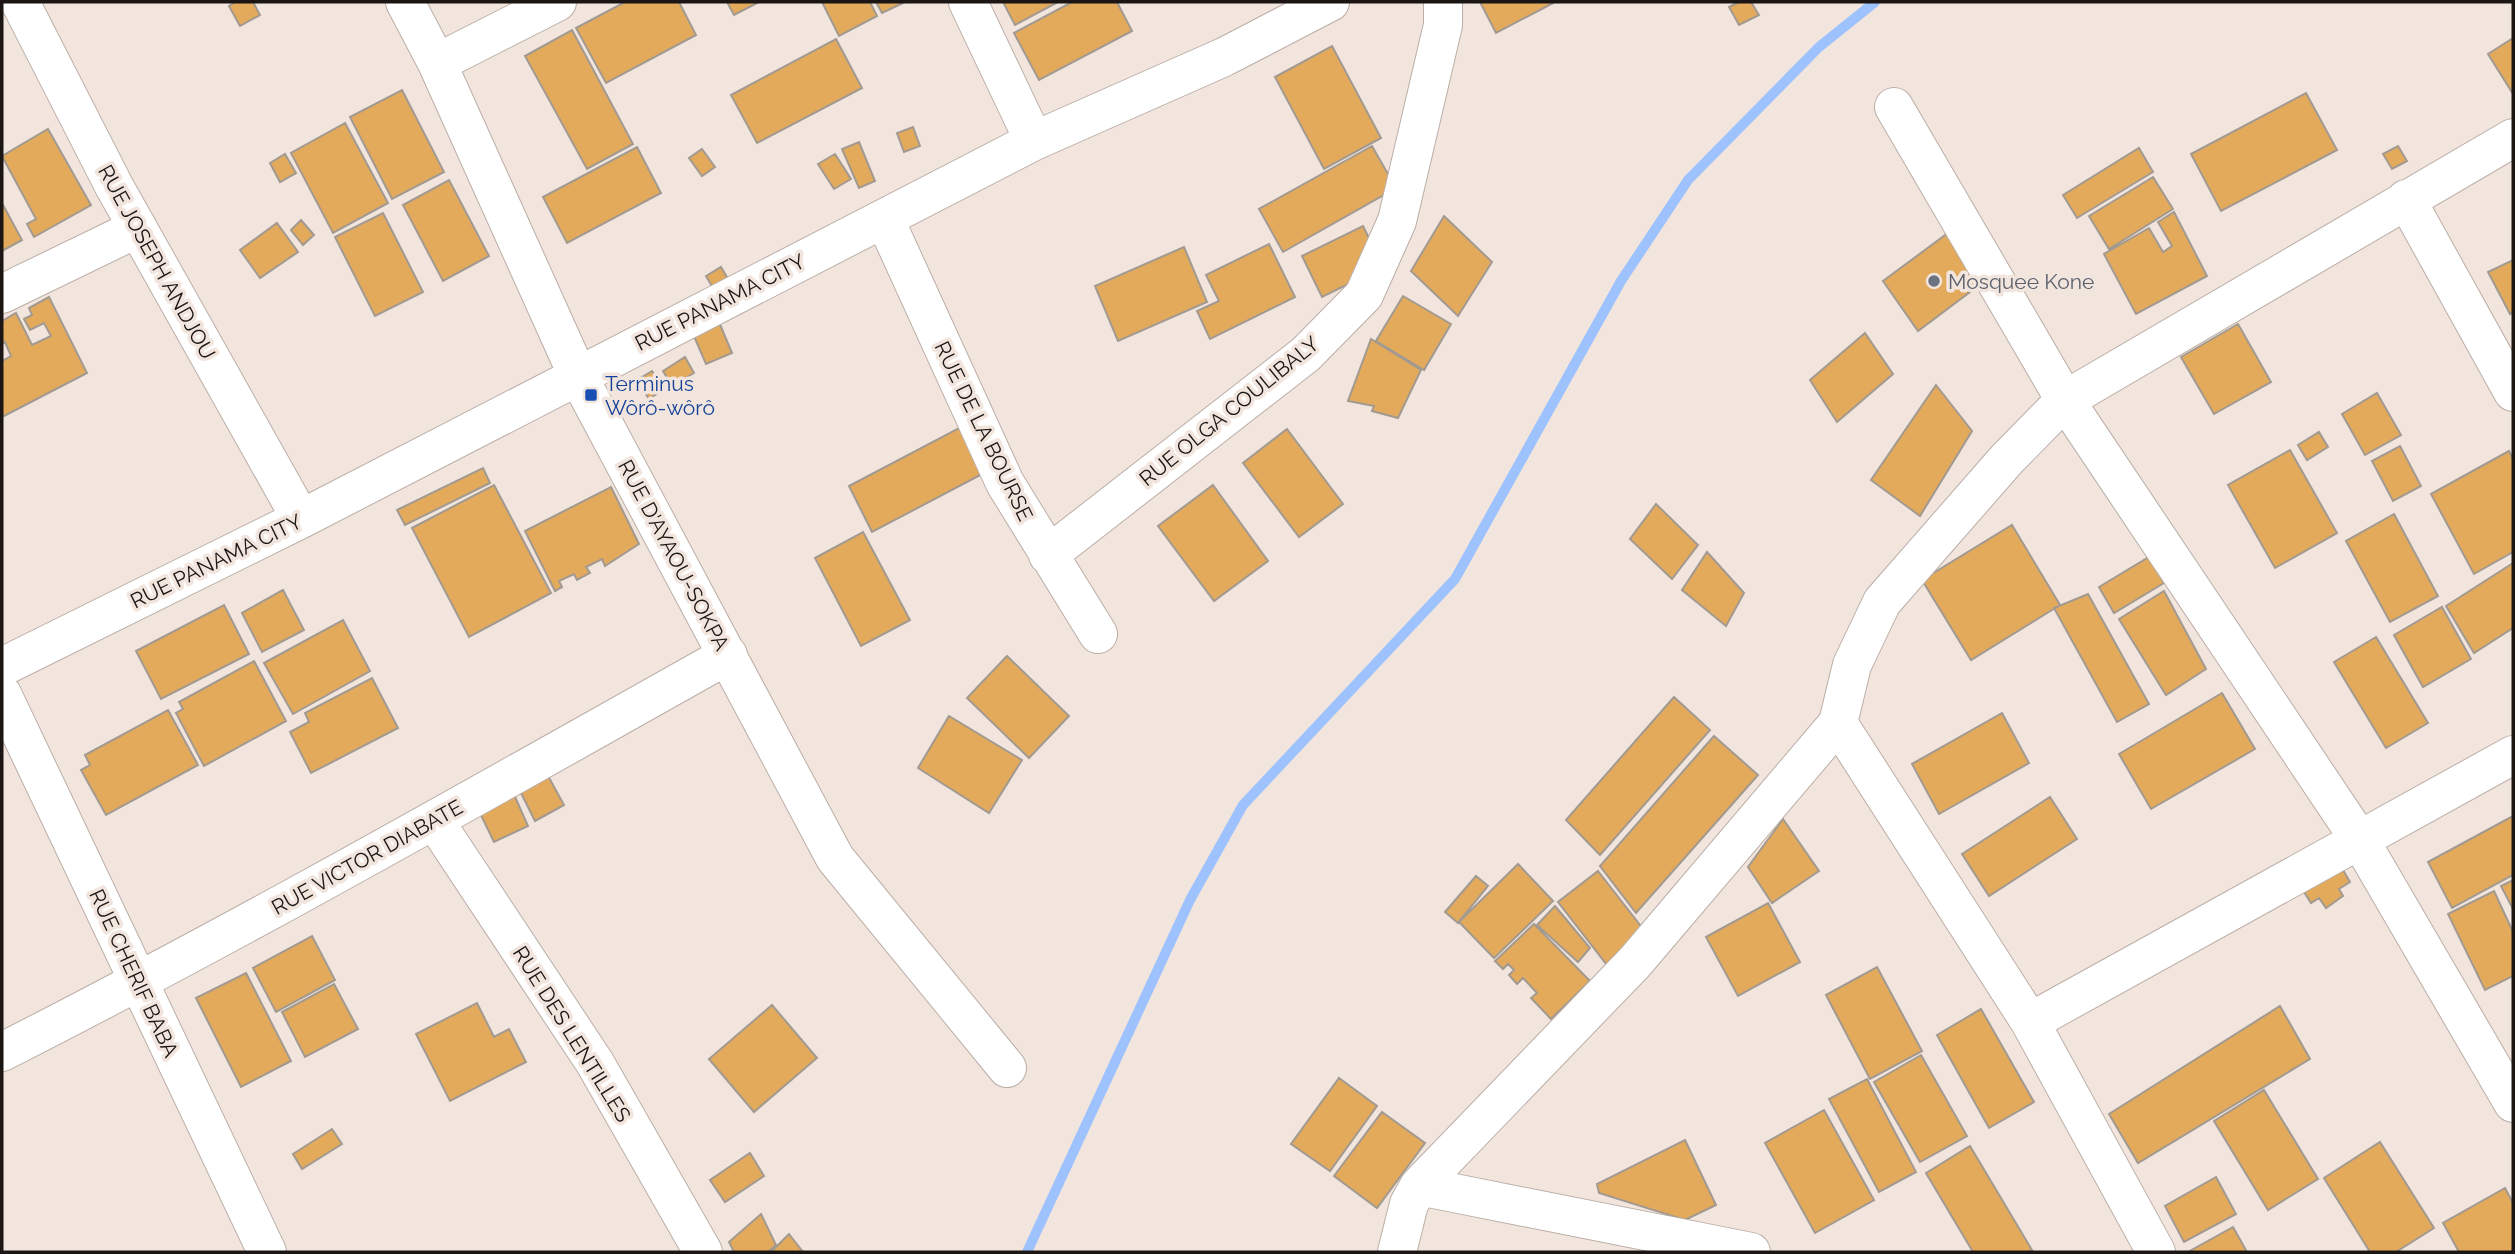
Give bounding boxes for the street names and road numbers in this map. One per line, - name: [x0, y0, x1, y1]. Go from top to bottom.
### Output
- street label: RUE JOSEPH ANDJOU: [93, 160, 221, 364]
- street label: RUE PANAMA CITY: [631, 248, 810, 356]
- street label: RUE OLGA COULIBALY: [1134, 331, 1324, 491]
- street label: RUE DE LA BOURSE: [930, 337, 1038, 525]
- street label: RUE D'AYAOU-SOKPA: [613, 455, 735, 655]
- street label: RUE PANAMA CITY: [126, 508, 306, 613]
- street label: RUE VICTOR DIABATE: [267, 794, 467, 920]
- street label: RUE CHERIF BABA: [84, 885, 184, 1061]
- street label: RUE DES LENTILLES: [508, 941, 636, 1127]

